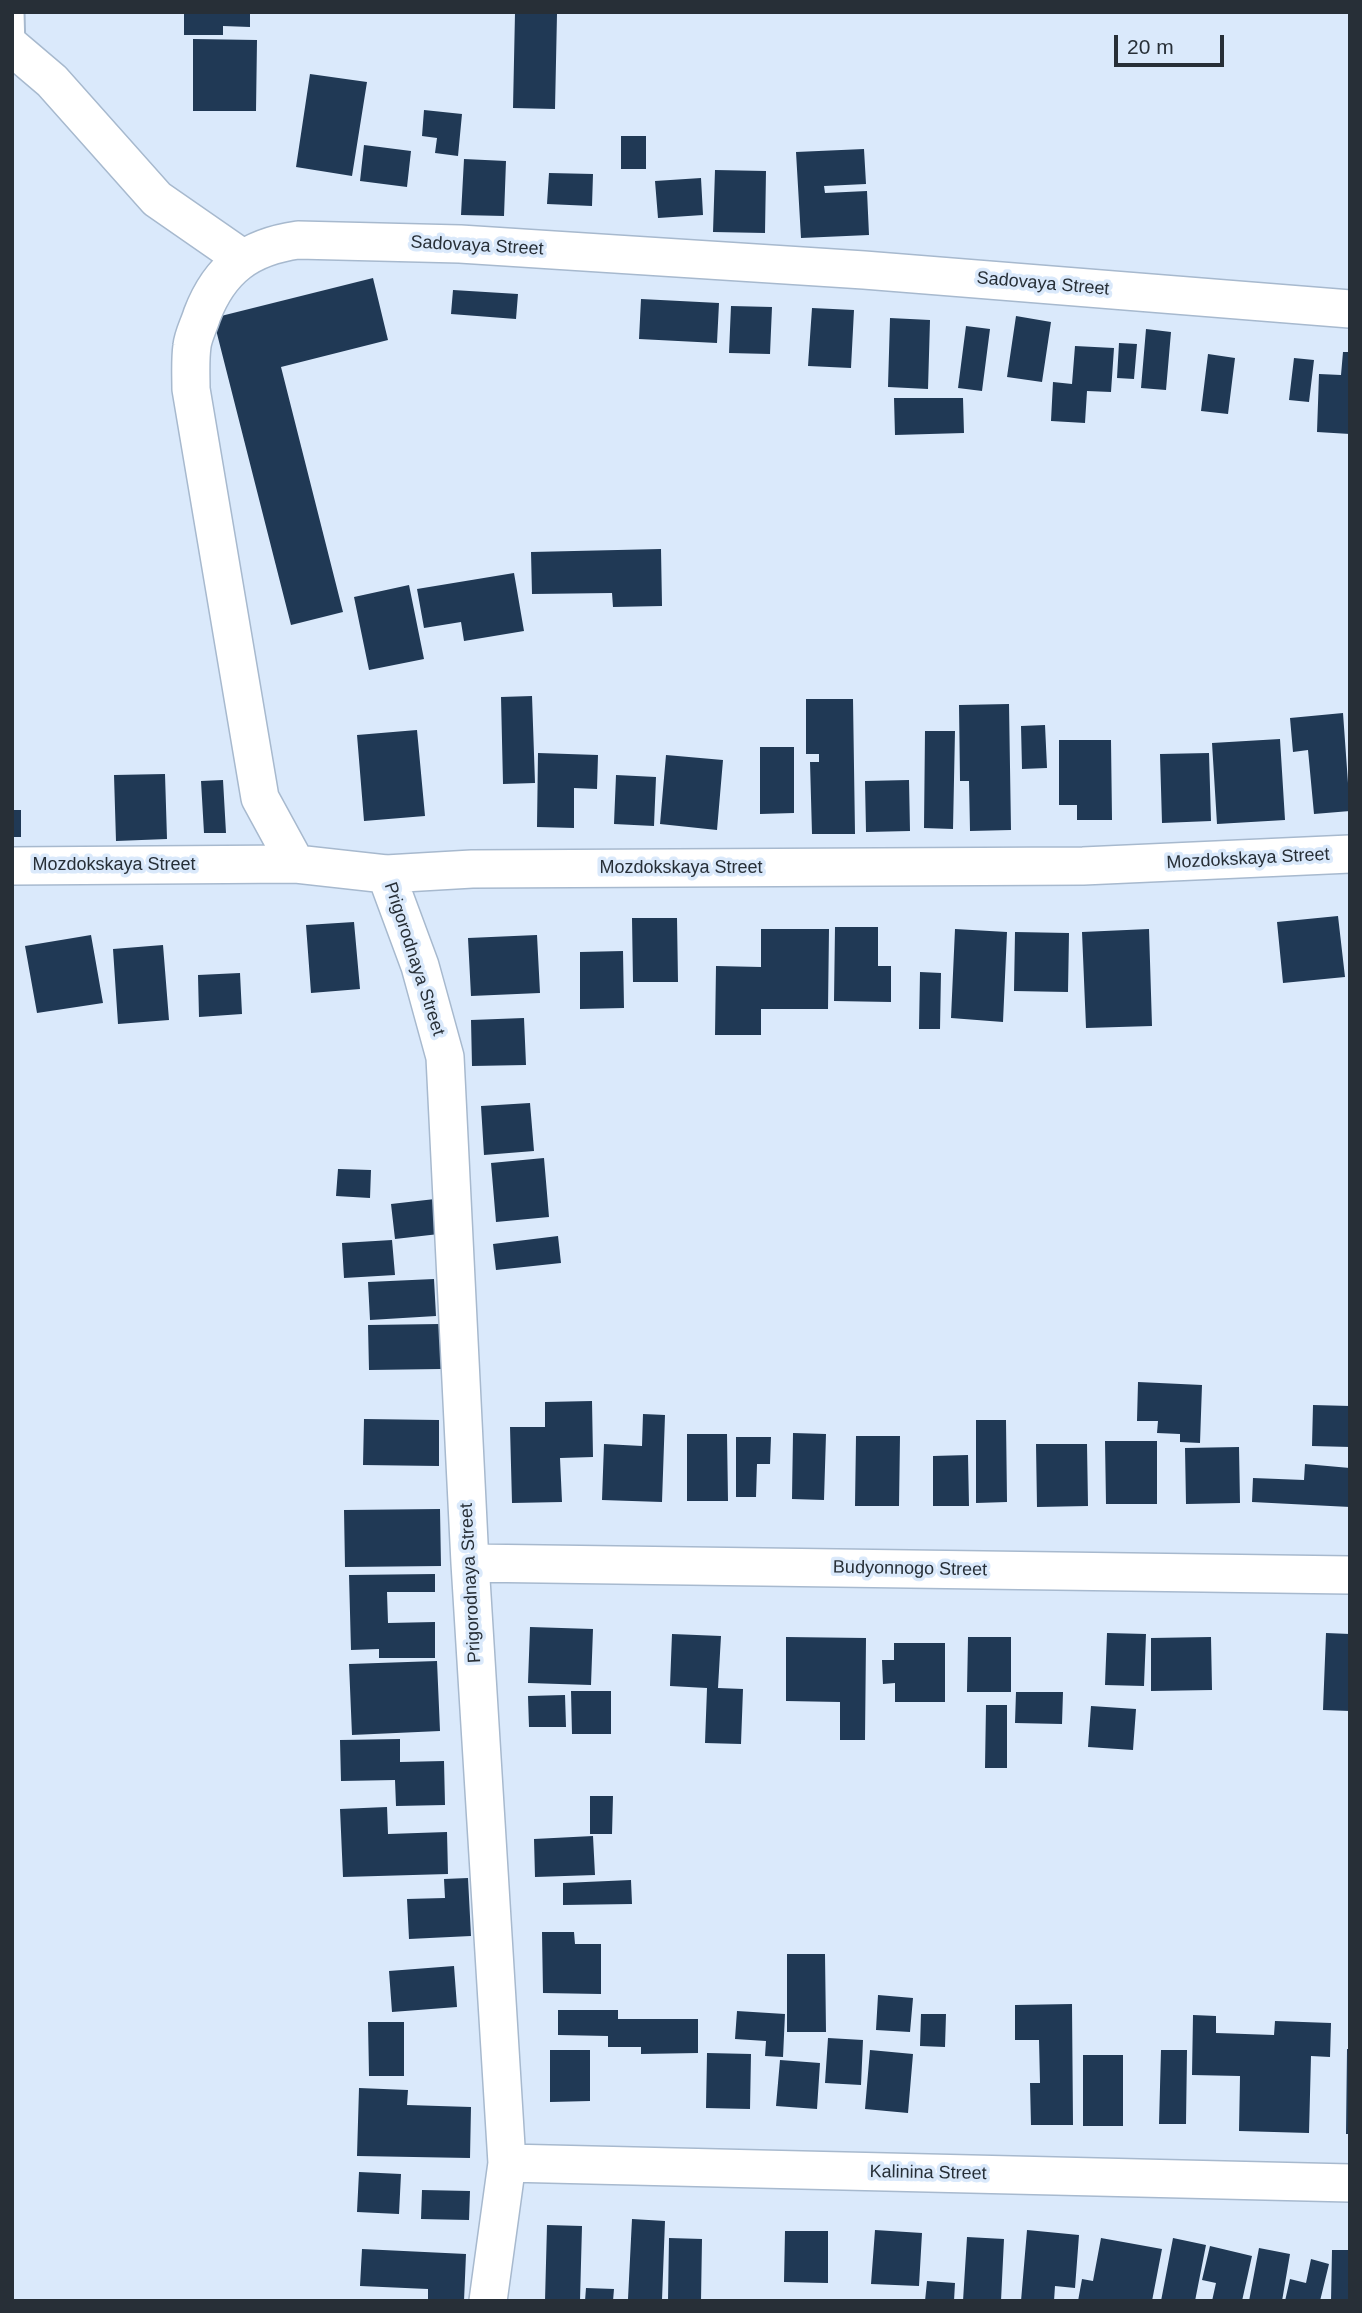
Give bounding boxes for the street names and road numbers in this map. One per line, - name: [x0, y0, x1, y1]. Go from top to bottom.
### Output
- street label: Sadovaya Street: [410, 232, 544, 260]
- street label: Sadovaya Street: [976, 267, 1110, 301]
- street label: Mozdokskaya Street: [1166, 844, 1330, 874]
- street label: Mozdokskaya Street: [32, 854, 196, 876]
- street label: Mozdokskaya Street: [599, 857, 763, 879]
- street label: Prigorodnaya Street: [379, 880, 449, 1038]
- street label: Prigorodnaya Street: [456, 1502, 486, 1664]
- street label: Budyonnogo Street: [833, 1557, 987, 1581]
- street label: Kalinina Street: [869, 2161, 987, 2185]

